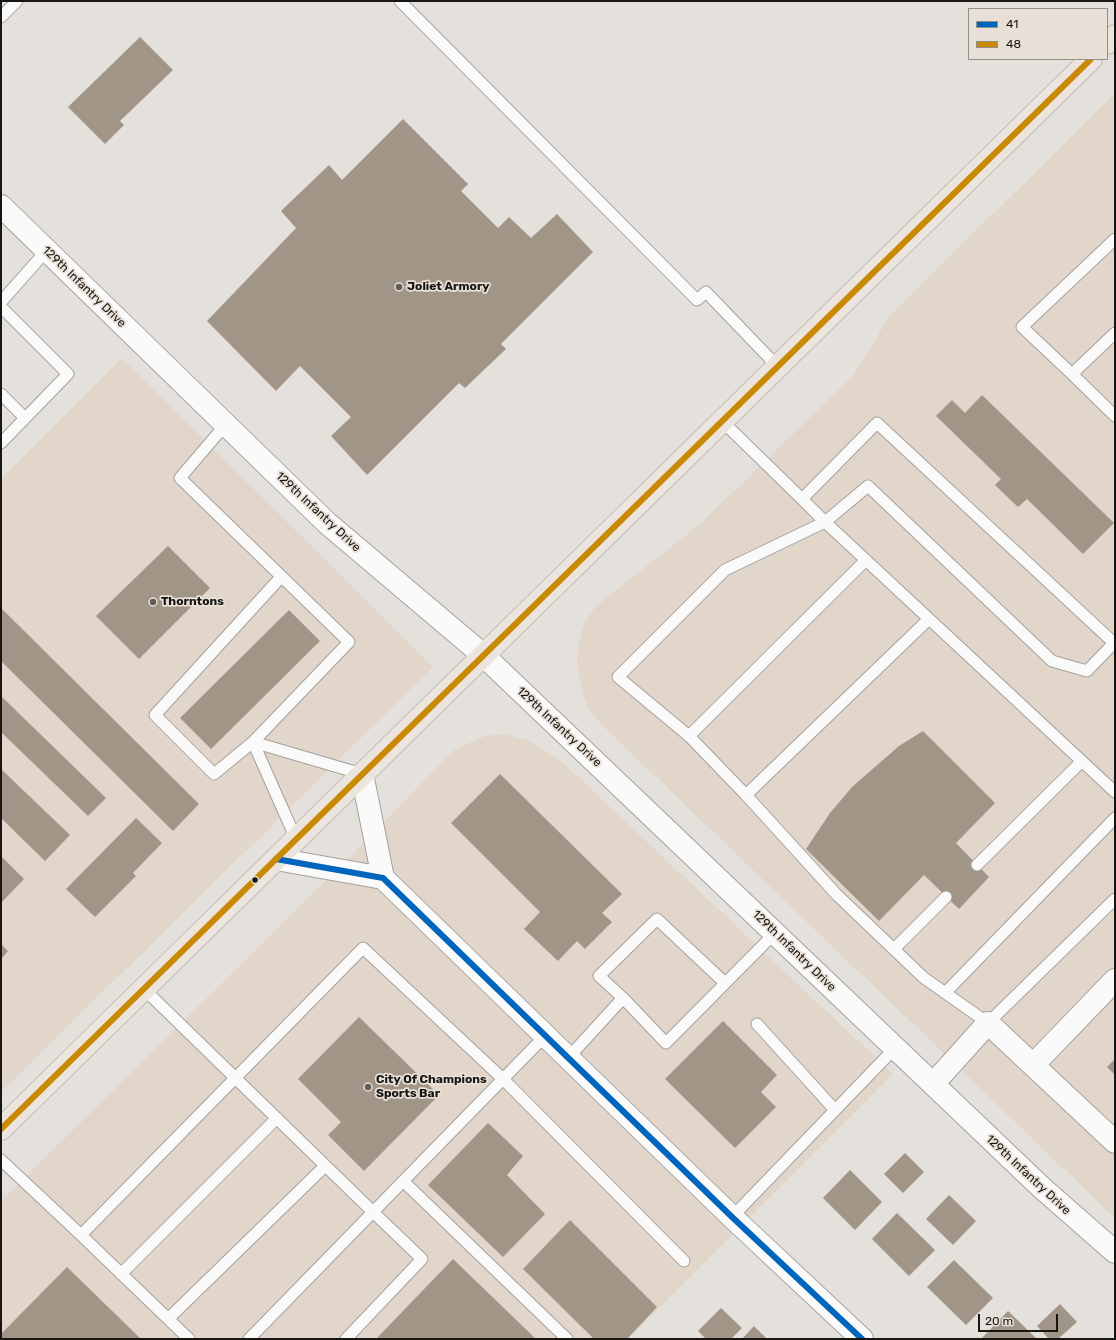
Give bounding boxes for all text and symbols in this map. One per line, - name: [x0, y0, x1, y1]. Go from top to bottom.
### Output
- legend: [968, 8, 1108, 60]
- text: 41: [1006, 17, 1018, 31]
- text: 48: [1006, 37, 1021, 51]
- street label: 129th Infantry Drive: [39, 243, 129, 331]
- place label: Joliet Armory: [407, 280, 489, 294]
- marker: Joliet Armory: [394, 282, 404, 292]
- street label: 129th Infantry Drive: [273, 469, 363, 555]
- place label: Thorntons: [161, 595, 224, 609]
- marker: Thorntons: [148, 597, 158, 607]
- street label: 129th Infantry Drive: [514, 684, 604, 770]
- unlabelled marker: [250, 875, 260, 885]
- street label: 129th Infantry Drive: [749, 907, 839, 995]
- place label: City Of Champions Sports Bar: [376, 1073, 487, 1101]
- marker: City Of Champions Sports Bar: [363, 1082, 373, 1092]
- street label: 129th Infantry Drive: [983, 1132, 1073, 1218]
- scale bar: [980, 1306, 1060, 1332]
- text: 20 m: [985, 1314, 1013, 1328]

